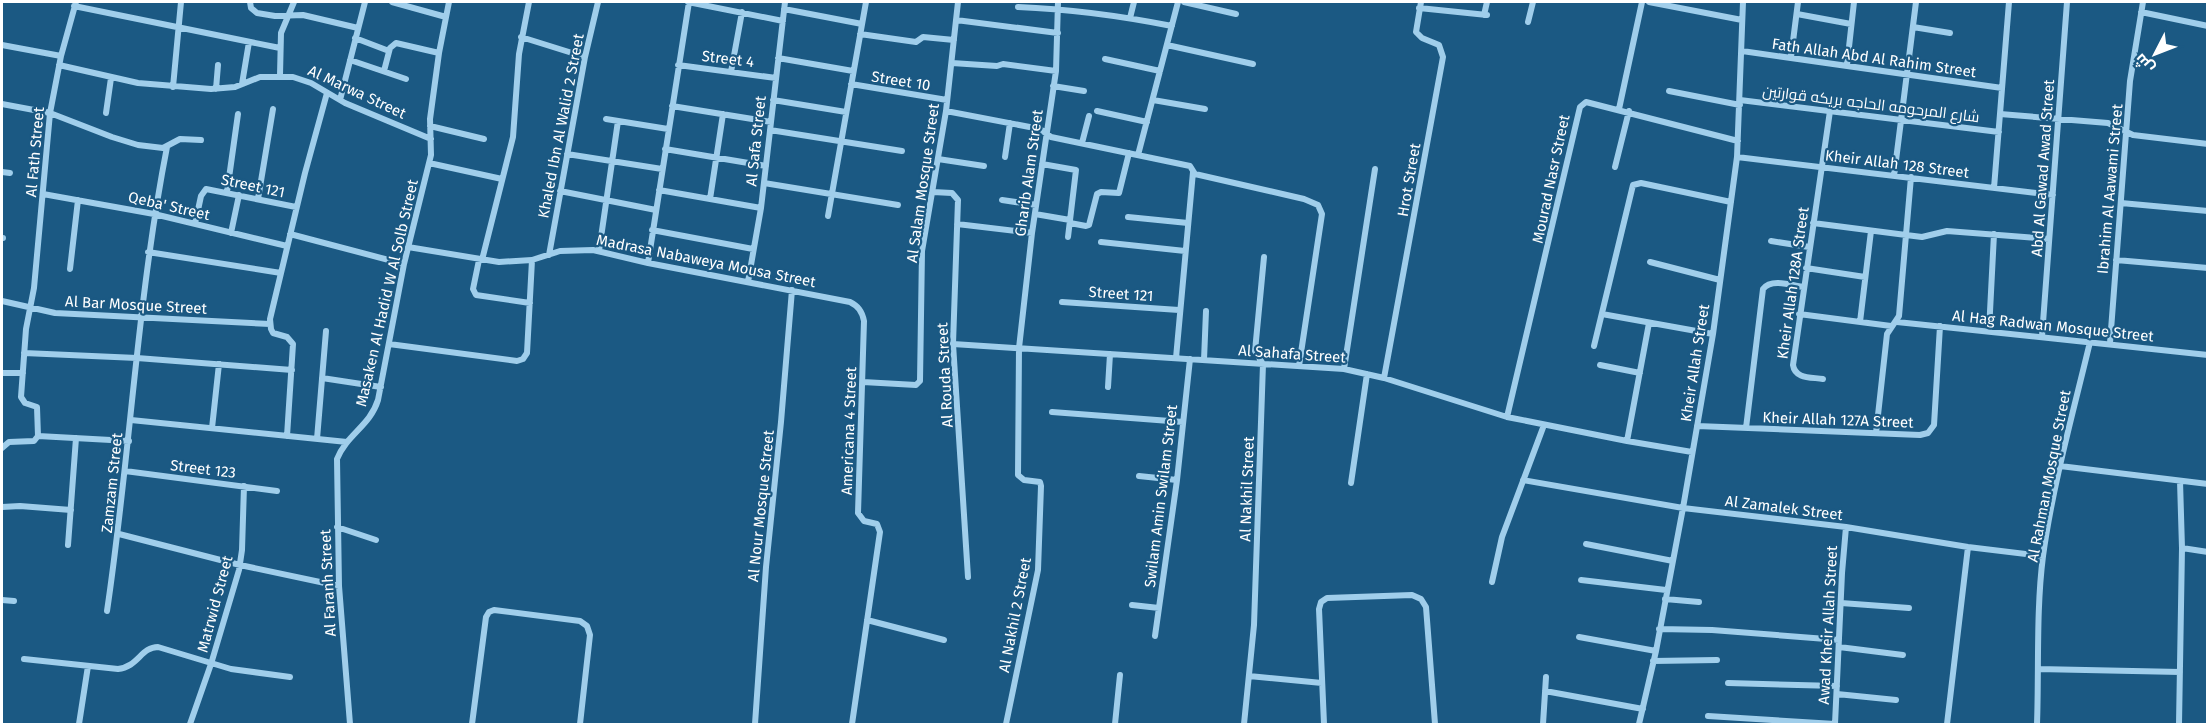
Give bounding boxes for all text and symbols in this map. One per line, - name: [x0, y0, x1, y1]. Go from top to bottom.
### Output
- north arrow: [2125, 24, 2185, 84]
- street label: Khaled Ibn Al Walid 2 Street: [534, 32, 588, 220]
- street label: Fath Allah Abd Al Rahim Street: [1771, 35, 1978, 81]
- street label: Street 4: [701, 47, 755, 71]
- text: ش: [2130, 50, 2158, 78]
- street label: Al Marwa Street: [305, 61, 409, 123]
- street label: Street 10: [870, 67, 932, 95]
- street label: Abd Al Gawad Awad Street: [2028, 78, 2058, 257]
- street label: شارع المرحومه الحاجه بريكه قوارتين: [1761, 82, 1981, 128]
- street label: Al Safa Street: [742, 94, 770, 187]
- street label: Al Salam Mosque Street: [903, 102, 943, 264]
- street label: Ibrahim Al Aawami Street: [2094, 103, 2126, 275]
- street label: Al Fath Street: [22, 106, 48, 198]
- street label: Gharib Alam Street: [1011, 108, 1047, 238]
- street label: Mourad Nasr Street: [1529, 112, 1574, 245]
- street label: Hrot Street: [1394, 141, 1424, 218]
- street label: Kheir Allah 128 Street: [1824, 146, 1971, 182]
- street label: Street 121: [219, 170, 287, 202]
- street label: Masaken Al Hadid W Al Solb Street: [352, 177, 422, 408]
- street label: Qeba' Street: [126, 188, 212, 224]
- street label: Kheir Allah 128A Street: [1773, 205, 1813, 360]
- street label: Madrasa Nabaweya Mousa Street: [595, 231, 818, 291]
- street label: Street 121: [1088, 283, 1154, 305]
- street label: Al Bar Mosque Street: [65, 292, 208, 318]
- street label: Kheir Allah Street: [1677, 302, 1713, 423]
- street label: Al Hag Radwan Mosque Street: [1951, 306, 2155, 346]
- street label: Al Rouda Street: [933, 321, 957, 428]
- street label: Al Sahafa Street: [1238, 341, 1347, 367]
- street label: Americana 4 Street: [838, 366, 860, 495]
- street label: Al Rahman Mosque Street: [2024, 388, 2075, 563]
- street label: Swilam Amin Swilam Street: [1141, 403, 1181, 588]
- street label: Kheir Allah 127A Street: [1762, 408, 1914, 432]
- street label: Al Nour Mosque Street: [744, 429, 778, 583]
- street label: Zamzam Street: [98, 431, 126, 534]
- street label: Al Nakhil Street: [1236, 436, 1258, 542]
- street label: Street 123: [169, 456, 237, 482]
- street label: Al Zamalek Street: [1724, 492, 1844, 524]
- street label: Al Faranh Street: [316, 528, 340, 637]
- street label: Awad Kheir Allah Street: [1815, 545, 1841, 705]
- street label: Matrwid Street: [193, 553, 237, 654]
- street label: Al Nakhil 2 Street: [995, 556, 1035, 674]

